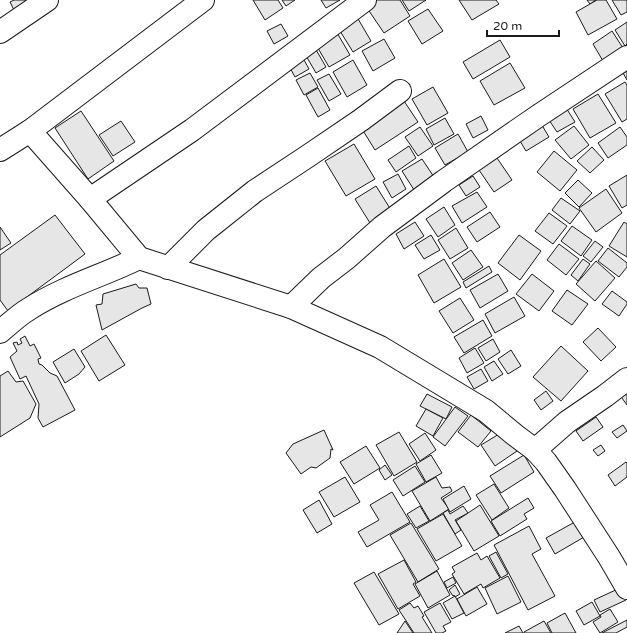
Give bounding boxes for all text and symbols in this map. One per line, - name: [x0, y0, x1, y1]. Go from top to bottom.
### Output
- scale bar: [487, 12, 559, 38]
- text: 20 m: [493, 19, 522, 33]

